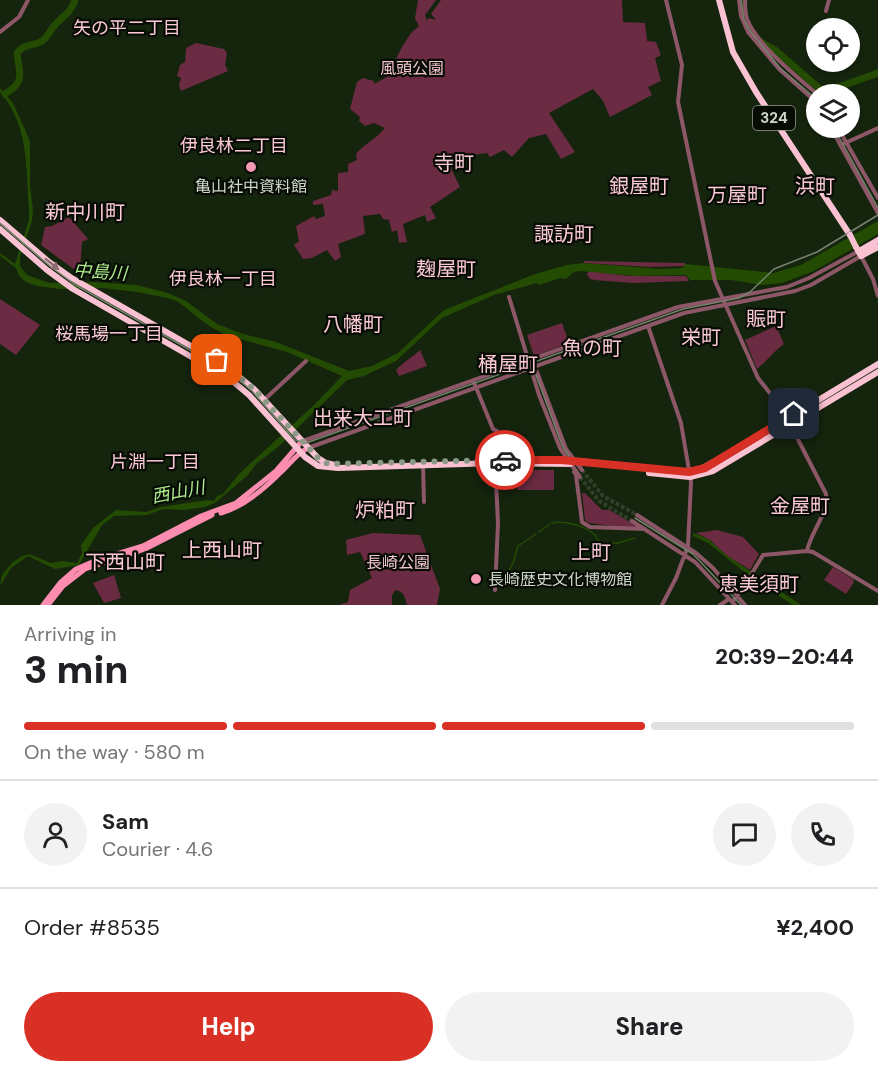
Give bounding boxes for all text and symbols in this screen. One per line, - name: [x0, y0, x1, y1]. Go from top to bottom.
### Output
- district label: 矢の平二丁目: [73, 16, 181, 40]
- map controls: [806, 18, 860, 138]
- button: locate: [806, 18, 860, 72]
- park label: 風頭公園: [380, 58, 444, 79]
- button: layers: [806, 84, 860, 138]
- road number: 324: [753, 106, 795, 130]
- district label: 伊良林二丁目: [180, 134, 288, 158]
- district label: 寺町: [434, 150, 474, 176]
- marker: 亀山社中資料館: [244, 160, 258, 174]
- district label: 銀屋町: [609, 173, 669, 199]
- district label: 浜町: [795, 173, 835, 199]
- place label: 亀山社中資料館: [195, 176, 307, 197]
- district label: 万屋町: [707, 182, 767, 208]
- district label: 新中川町: [45, 199, 125, 225]
- district label: 諏訪町: [534, 221, 594, 247]
- district label: 麹屋町: [416, 256, 476, 282]
- one-way arrow: [45, 258, 60, 270]
- water label: 中島川: [72, 258, 130, 286]
- district label: 伊良林一丁目: [169, 267, 277, 291]
- district label: 賑町: [746, 306, 786, 332]
- district label: 八幡町: [323, 311, 383, 337]
- district label: 桜馬場一丁目: [55, 322, 163, 346]
- district label: 栄町: [681, 324, 721, 350]
- pin: [191, 334, 242, 385]
- district label: 魚の町: [562, 335, 622, 361]
- icon: bag: [200, 343, 233, 376]
- district label: 桶屋町: [478, 351, 538, 377]
- pin: [768, 388, 819, 439]
- icon: home: [777, 397, 810, 430]
- district label: 出来大工町: [313, 405, 413, 431]
- courier: [475, 430, 535, 490]
- icon: car: [489, 444, 522, 477]
- district label: 片淵一丁目: [110, 450, 200, 474]
- water label: 西山川: [149, 475, 209, 509]
- district label: 金屋町: [770, 493, 830, 519]
- district label: 炉粕町: [355, 497, 415, 523]
- district label: 上西山町: [182, 537, 262, 563]
- district label: 上町: [571, 539, 611, 565]
- district label: 下西山町: [85, 549, 165, 575]
- park label: 長崎公園: [366, 552, 430, 573]
- place label: 長崎歴史文化博物館: [488, 569, 632, 590]
- district label: 恵美須町: [719, 571, 799, 597]
- marker: 長崎歴史文化博物館: [469, 572, 483, 586]
- text: Arriving in: [24, 621, 116, 647]
- text: 20:39–20:44: [715, 642, 854, 671]
- text: 3 min: [24, 644, 129, 695]
- text: On the way · 580 m: [24, 739, 205, 765]
- button: person: [24, 803, 87, 866]
- button: chat: [713, 803, 776, 866]
- button: phone: [791, 803, 854, 866]
- text: Sam: [102, 807, 149, 836]
- text: Courier · 4.6: [102, 836, 213, 862]
- text: Order #8535: [24, 913, 160, 942]
- text: ¥2,400: [776, 913, 854, 942]
- button: Help: [24, 992, 433, 1061]
- button: Share: [445, 992, 854, 1061]

